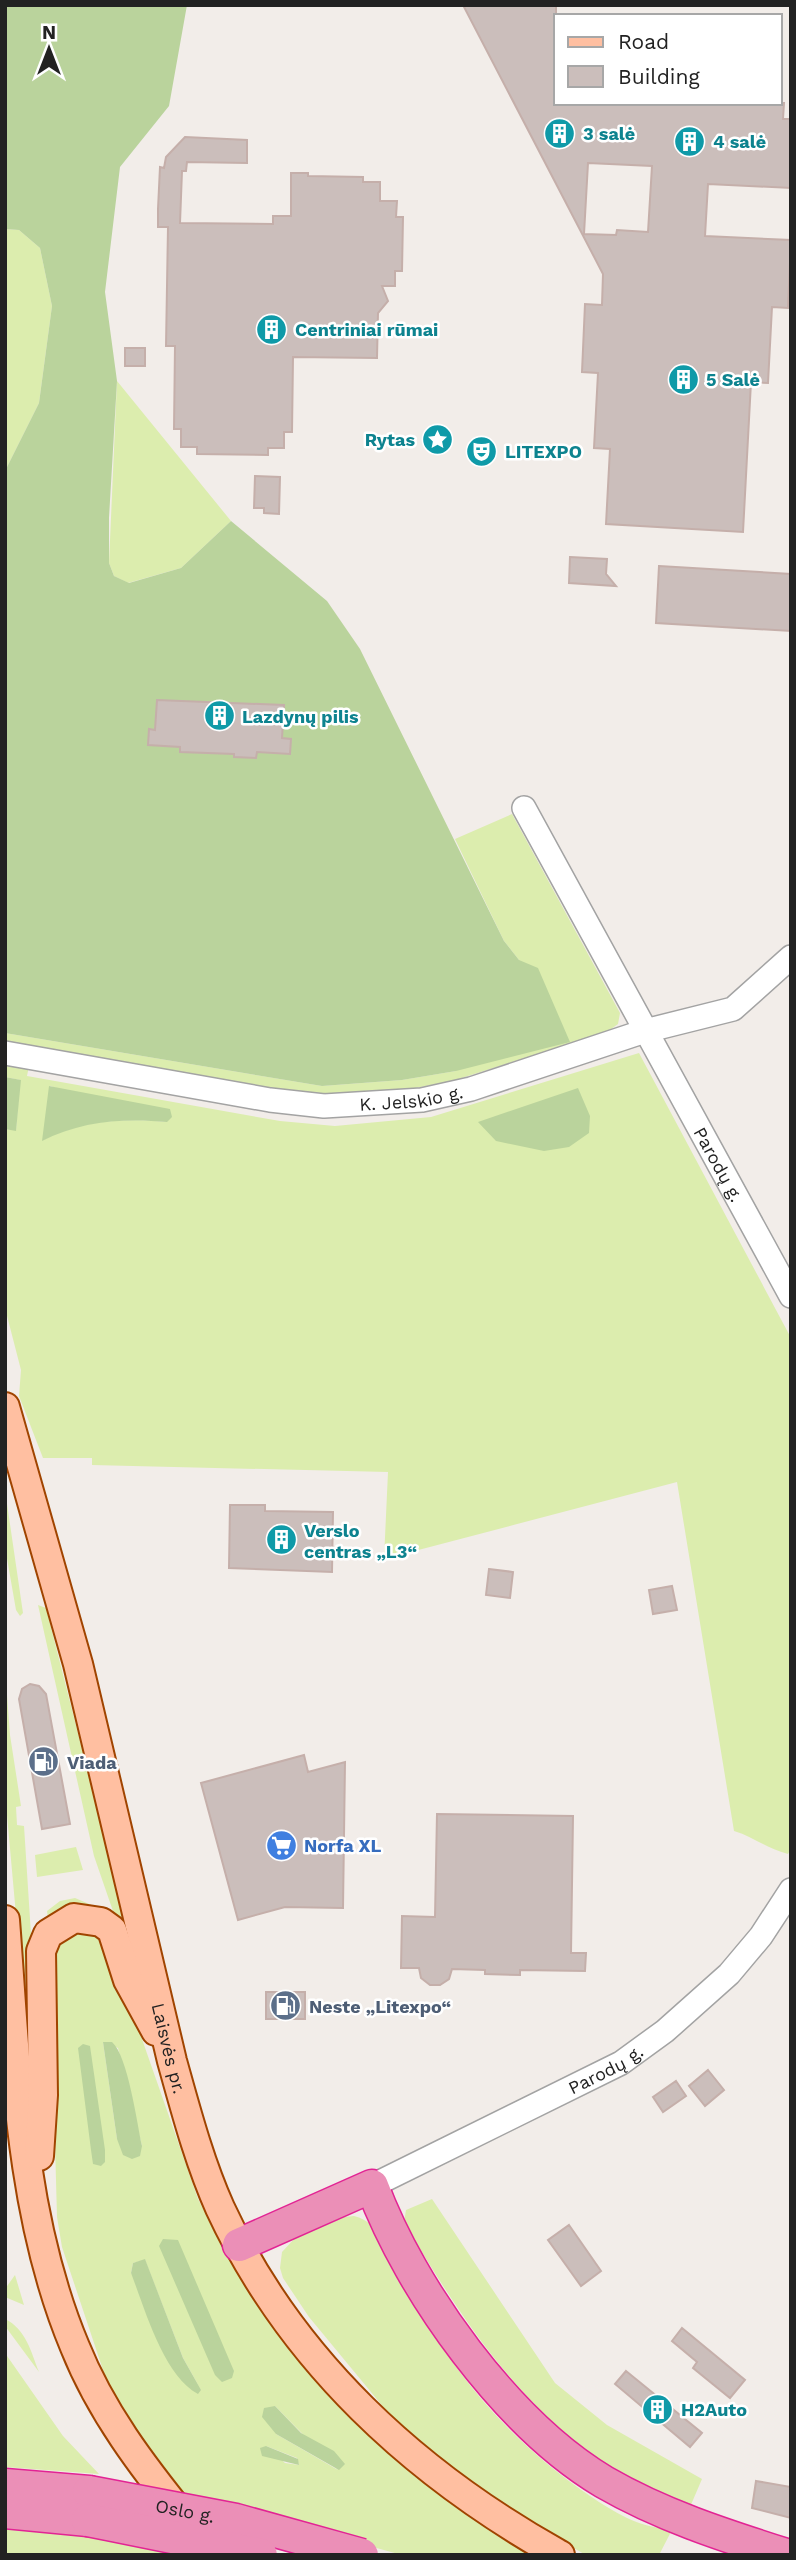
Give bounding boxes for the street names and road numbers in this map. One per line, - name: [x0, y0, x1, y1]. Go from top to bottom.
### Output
- street label: K. Jelskio g.: [359, 1081, 465, 1114]
- street label: Parodų g.: [690, 1123, 748, 1205]
- street label: Laisvės pr.: [148, 2001, 191, 2096]
- street label: Parodų g.: [565, 2040, 647, 2098]
- street label: Oslo g.: [154, 2494, 217, 2526]

